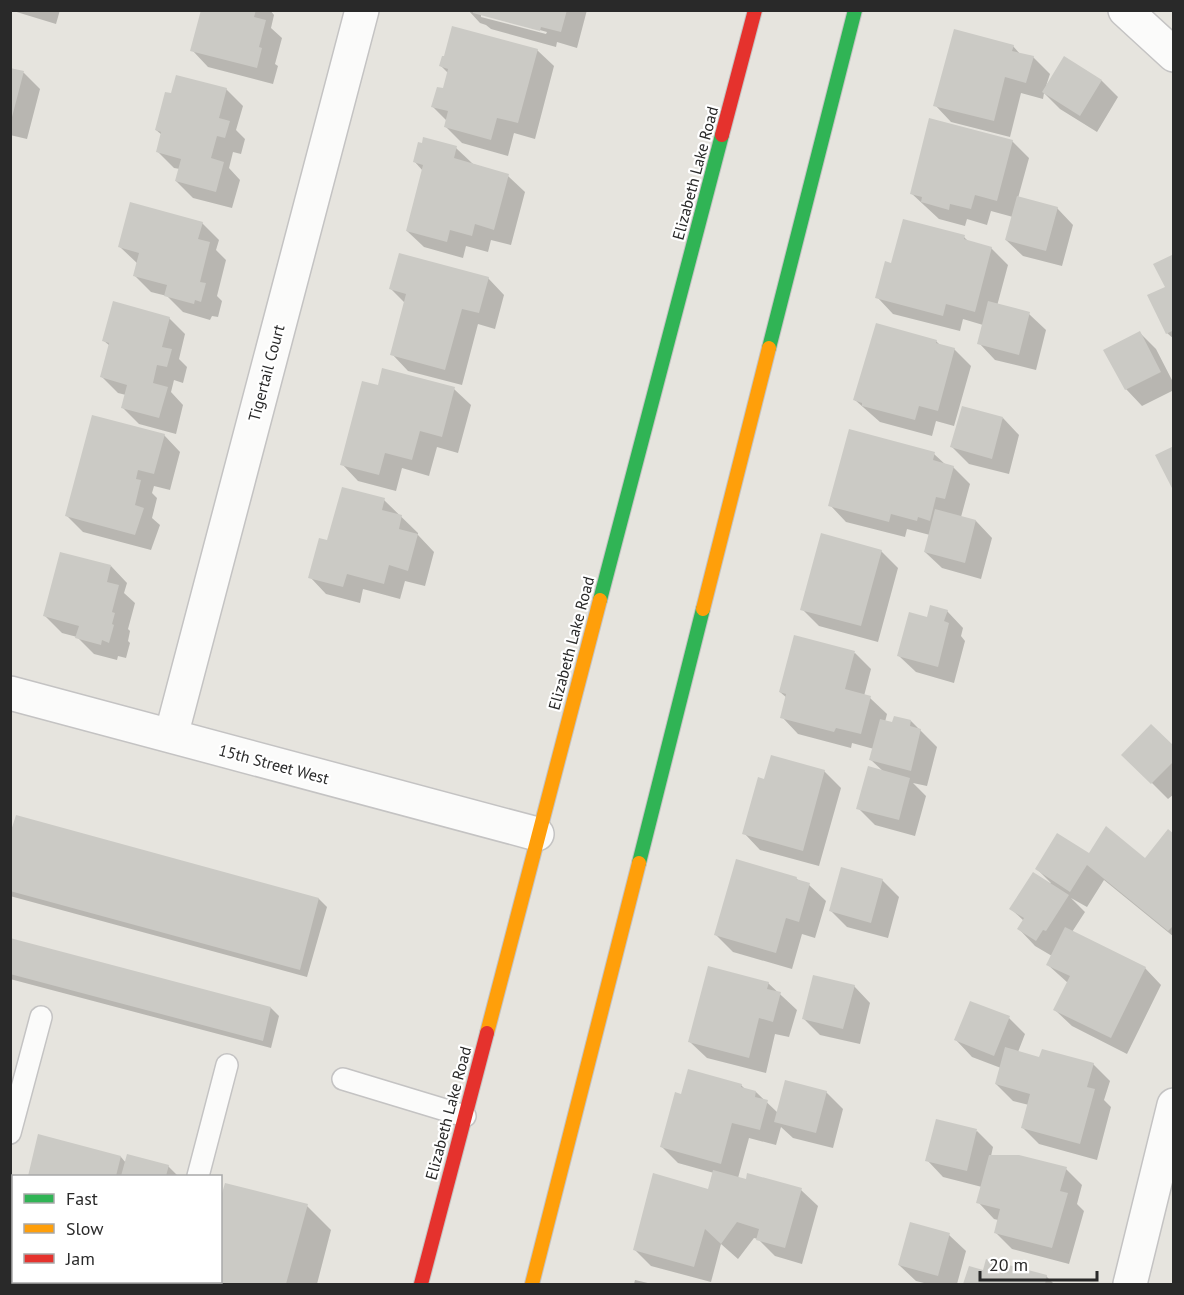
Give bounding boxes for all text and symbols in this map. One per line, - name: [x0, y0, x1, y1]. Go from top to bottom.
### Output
- street label: Elizabeth Lake Road: [668, 104, 722, 242]
- street label: Tigertail Court: [243, 322, 289, 424]
- street label: Elizabeth Lake Road: [544, 574, 598, 712]
- street label: 15th Street West: [217, 740, 332, 789]
- street label: Elizabeth Lake Road: [421, 1044, 475, 1182]
- legend: [12, 1175, 222, 1283]
- text: Fast: [66, 1187, 98, 1210]
- text: Slow: [66, 1217, 104, 1240]
- scale bar: [980, 1244, 1097, 1282]
- text: Jam: [65, 1247, 95, 1270]
- text: 20 m: [989, 1253, 1028, 1276]

